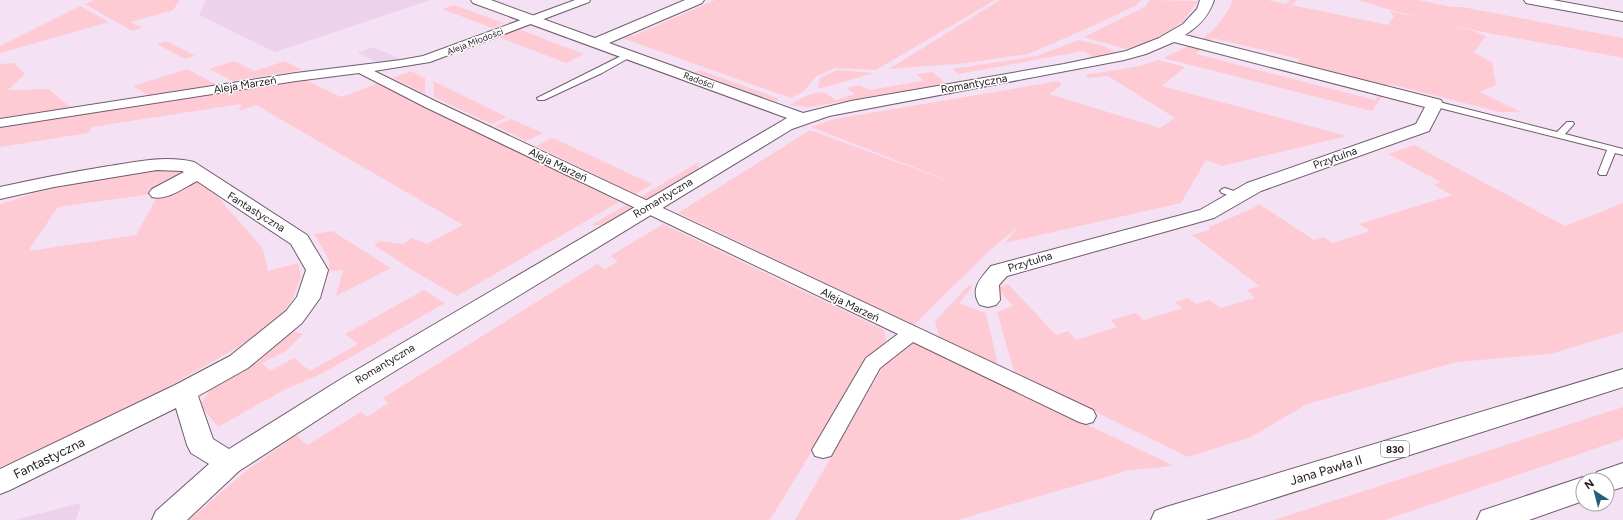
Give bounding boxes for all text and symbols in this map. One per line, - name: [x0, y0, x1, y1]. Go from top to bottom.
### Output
- street label: Aleja Młodości: [445, 25, 505, 57]
- street label: Radości: [682, 69, 716, 91]
- street label: Romantyczna: [940, 72, 1008, 96]
- street label: Aleja Marzeń: [213, 74, 277, 96]
- street label: Przytulna: [1311, 144, 1359, 172]
- street label: Aleja Marzeń: [527, 145, 589, 185]
- street label: Romantyczna: [631, 175, 695, 221]
- street label: Fantastyczna: [225, 189, 287, 235]
- street label: Przytulna: [1006, 249, 1054, 275]
- street label: Aleja Marzeń: [819, 285, 881, 325]
- street label: Romantyczna: [353, 341, 417, 387]
- street label: Fantastyczna: [11, 434, 87, 482]
- road number: 830: [1381, 441, 1409, 457]
- street label: Jana Pawła II: [1288, 452, 1364, 488]
- north arrow: [1575, 472, 1615, 512]
- text: N: [1582, 477, 1597, 492]

